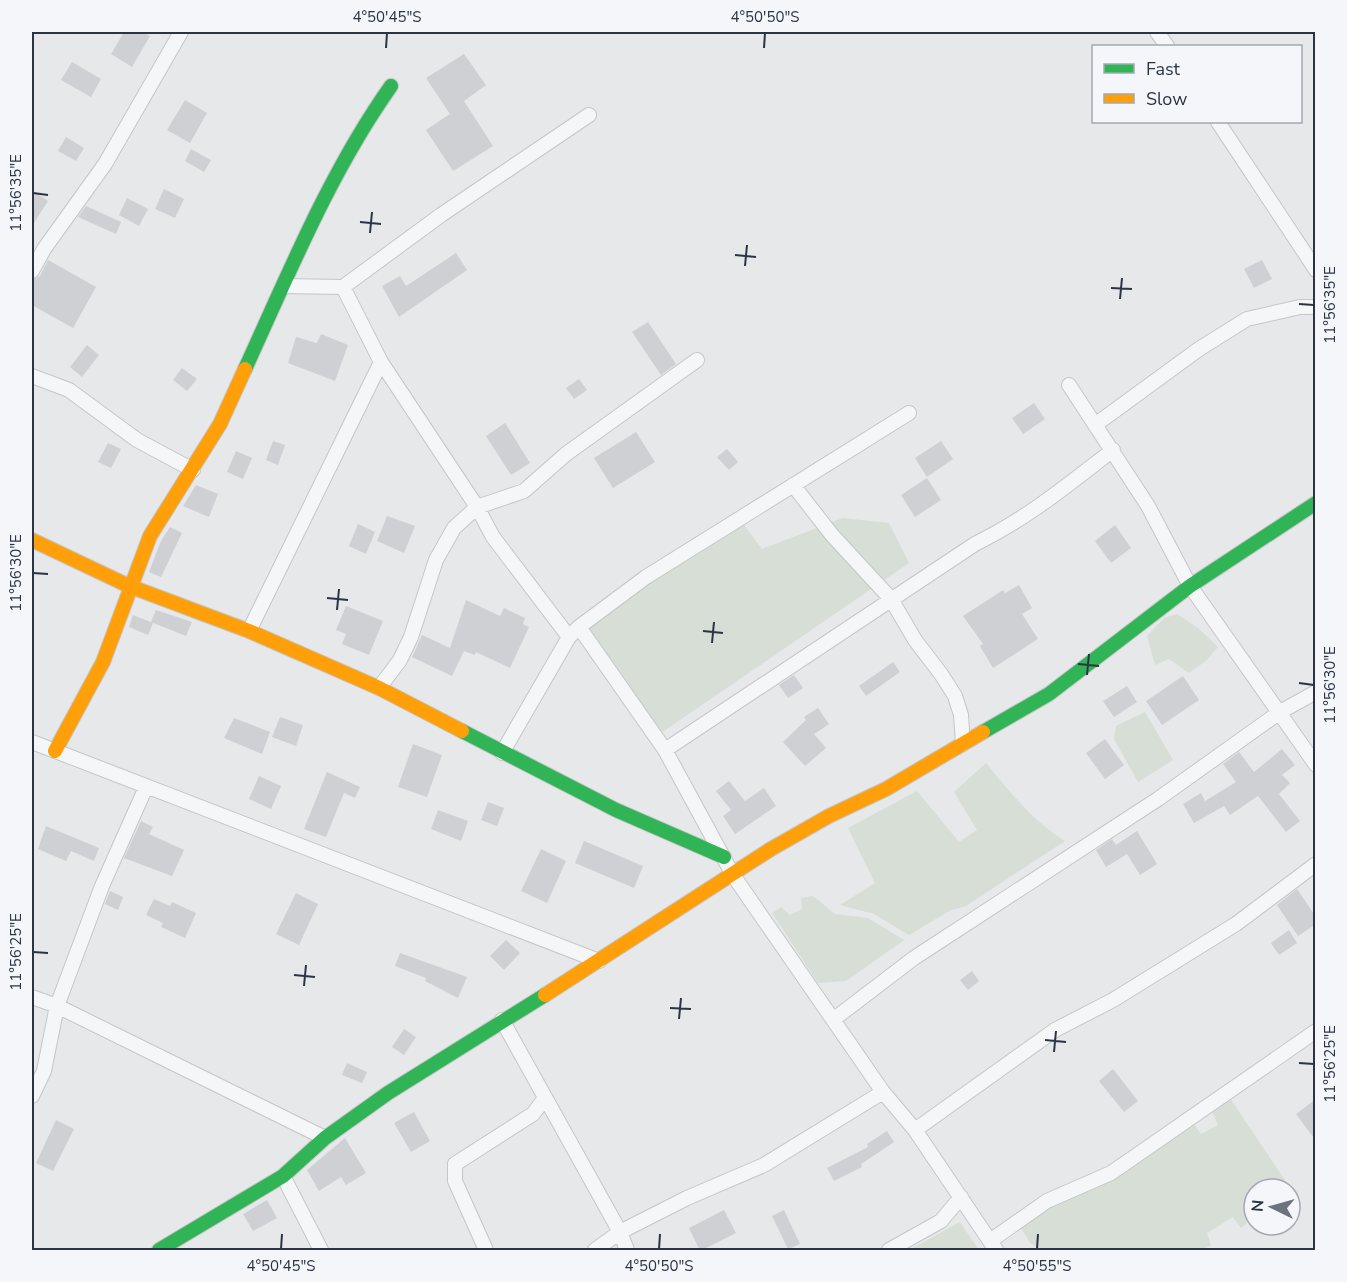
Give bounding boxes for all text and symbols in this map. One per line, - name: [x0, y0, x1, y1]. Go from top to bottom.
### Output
- text: 4°50'45"S: [353, 7, 421, 27]
- text: 4°50'50"S: [731, 7, 799, 27]
- legend: [1092, 45, 1302, 123]
- text: Fast: [1146, 57, 1181, 81]
- text: Slow: [1146, 87, 1187, 111]
- text: 11°56'35"E: [6, 154, 26, 232]
- text: 11°56'35"E: [1320, 266, 1340, 344]
- text: 11°56'30"E: [6, 534, 26, 612]
- text: 11°56'30"E: [1320, 646, 1340, 724]
- text: 11°56'25"E: [6, 913, 26, 991]
- text: 11°56'25"E: [1320, 1025, 1340, 1103]
- north arrow: [1242, 1177, 1302, 1237]
- text: N: [1247, 1199, 1270, 1213]
- text: 4°50'45"S: [247, 1256, 315, 1276]
- text: 4°50'50"S: [625, 1256, 693, 1276]
- text: 4°50'55"S: [1003, 1256, 1071, 1276]

